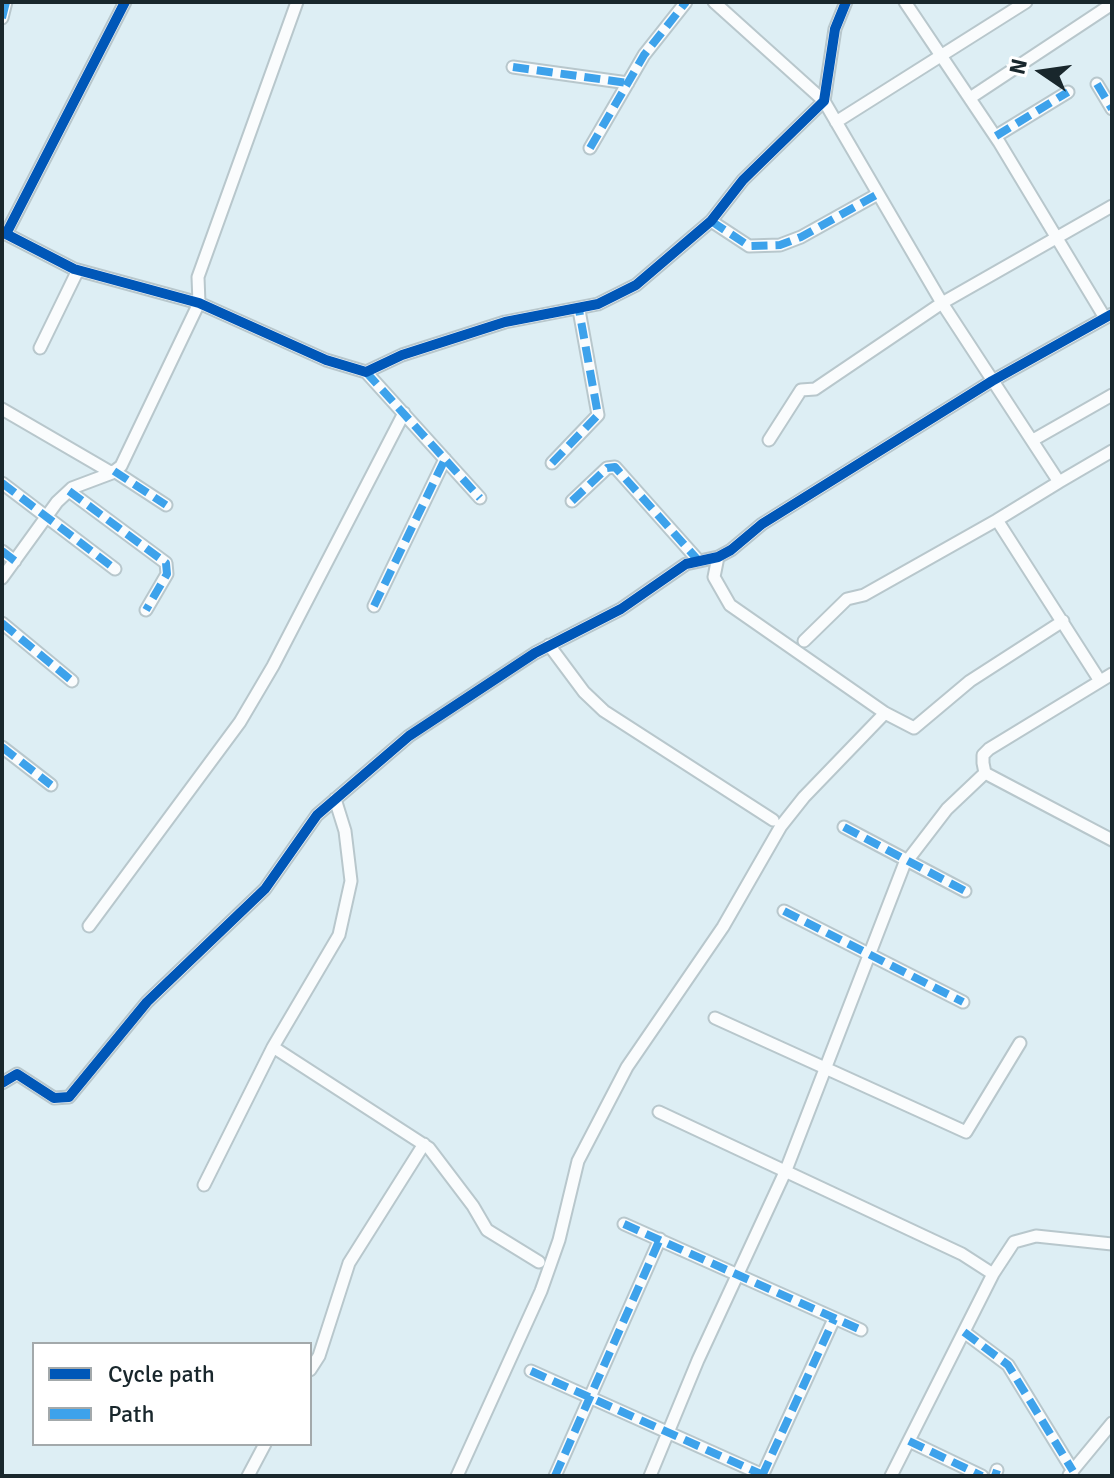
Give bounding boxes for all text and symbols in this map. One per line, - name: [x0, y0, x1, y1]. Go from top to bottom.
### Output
- north arrow: [1002, 32, 1082, 112]
- text: N: [1003, 56, 1033, 77]
- legend: [32, 1342, 312, 1446]
- text: Cycle path: [108, 1359, 215, 1389]
- text: Path: [108, 1399, 154, 1429]

